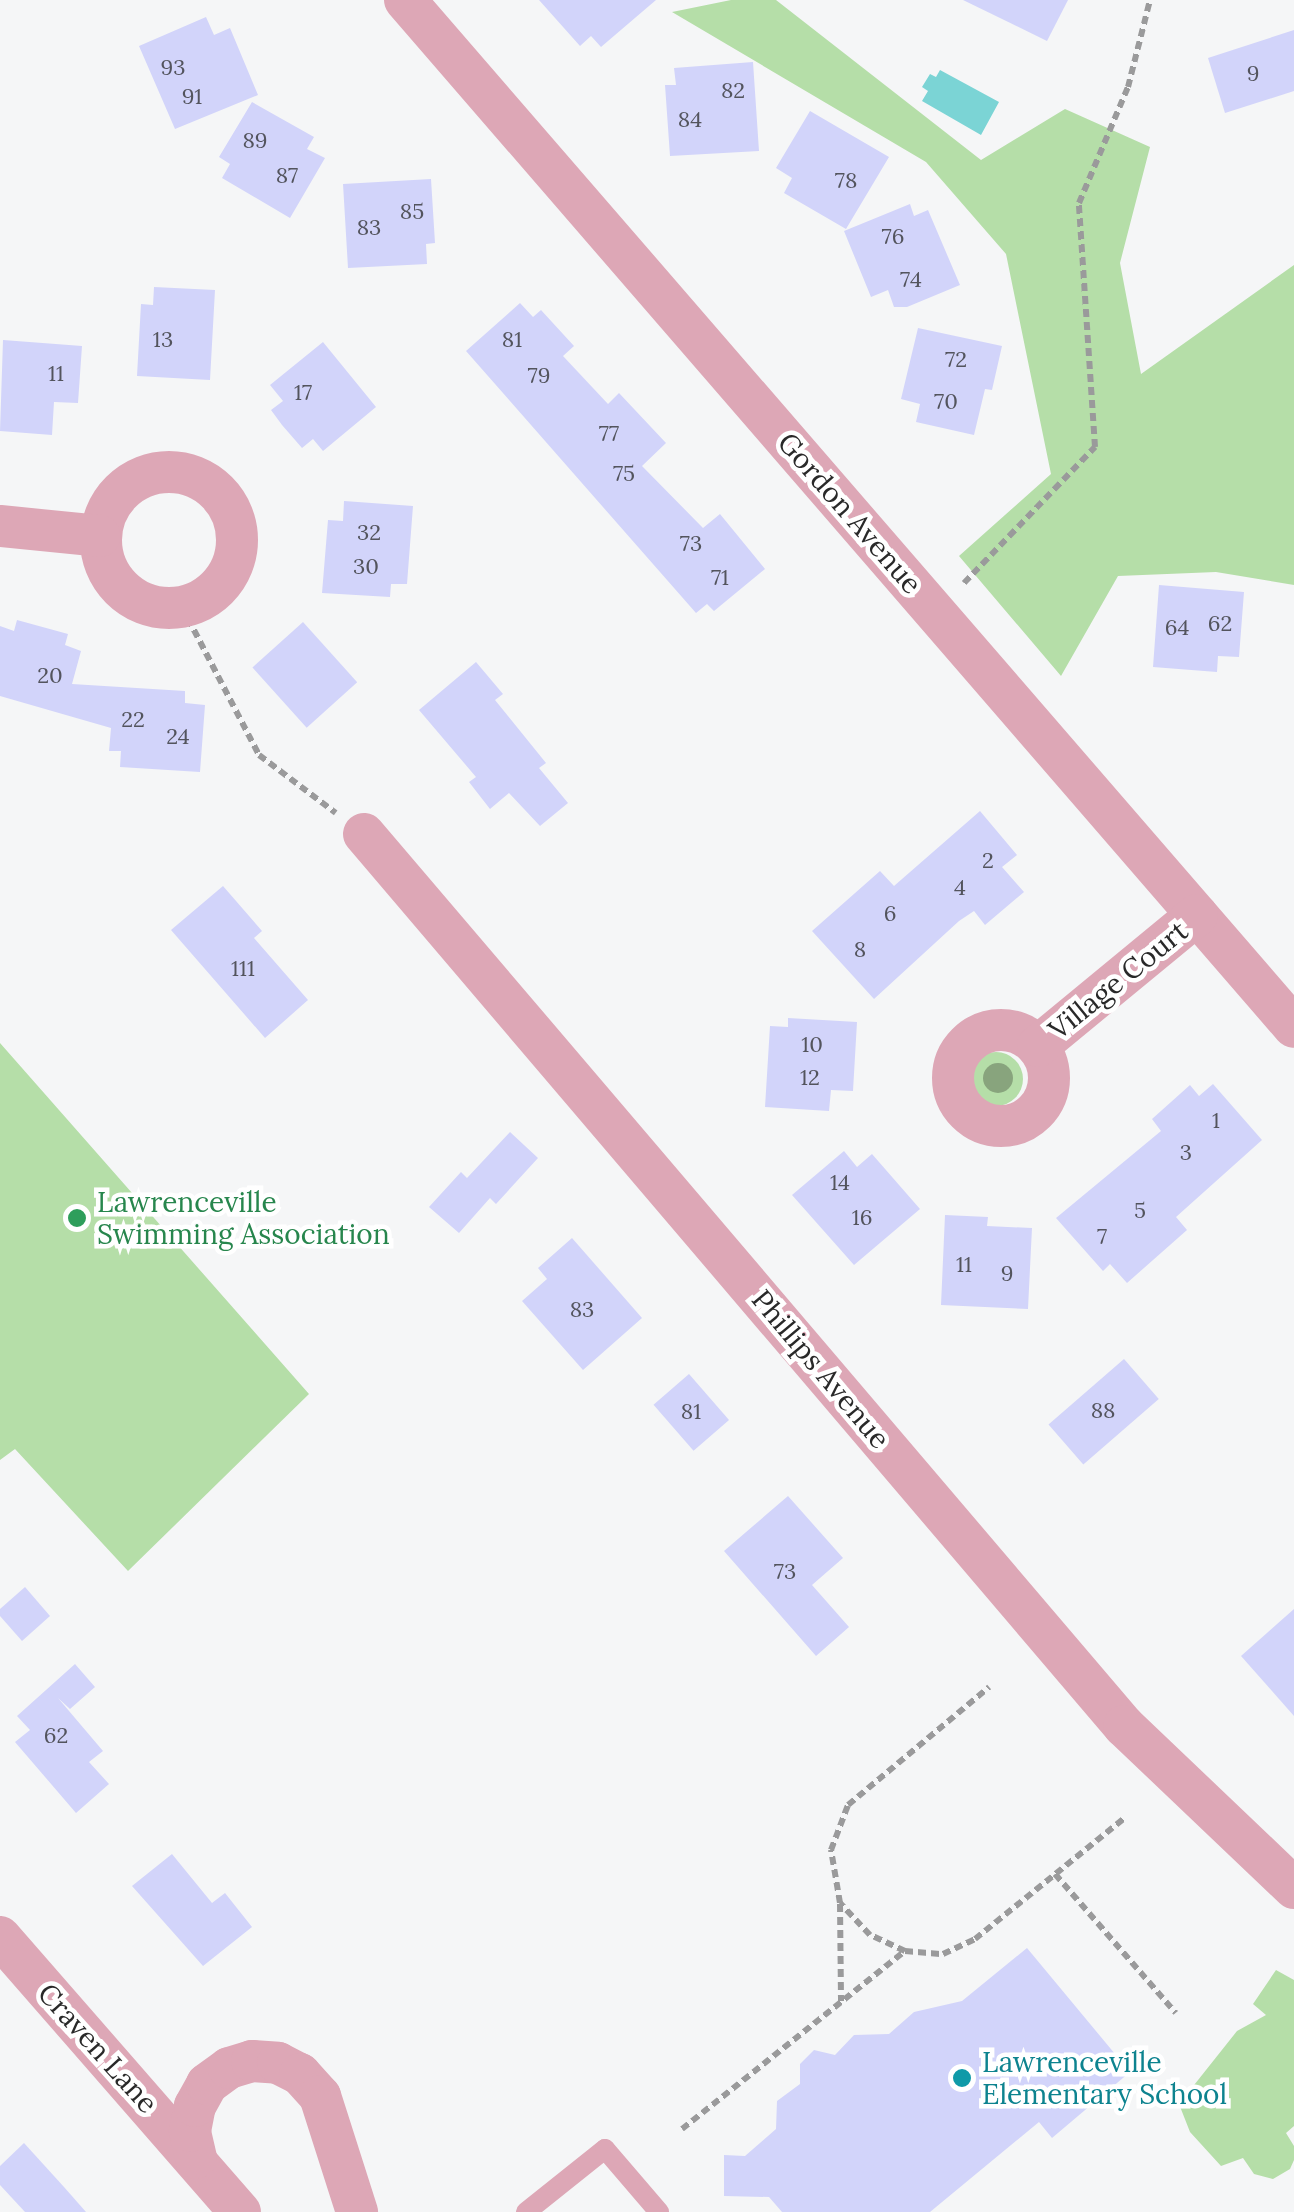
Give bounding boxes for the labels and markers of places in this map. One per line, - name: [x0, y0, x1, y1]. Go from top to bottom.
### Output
- place label: Lawrenceville Swimming Association: [97, 1185, 390, 1251]
- marker: Lawrenceville Swimming Association: [66, 1207, 88, 1229]
- place label: Lawrenceville Elementary School: [982, 2045, 1227, 2111]
- marker: Lawrenceville Elementary School: [951, 2067, 973, 2089]

